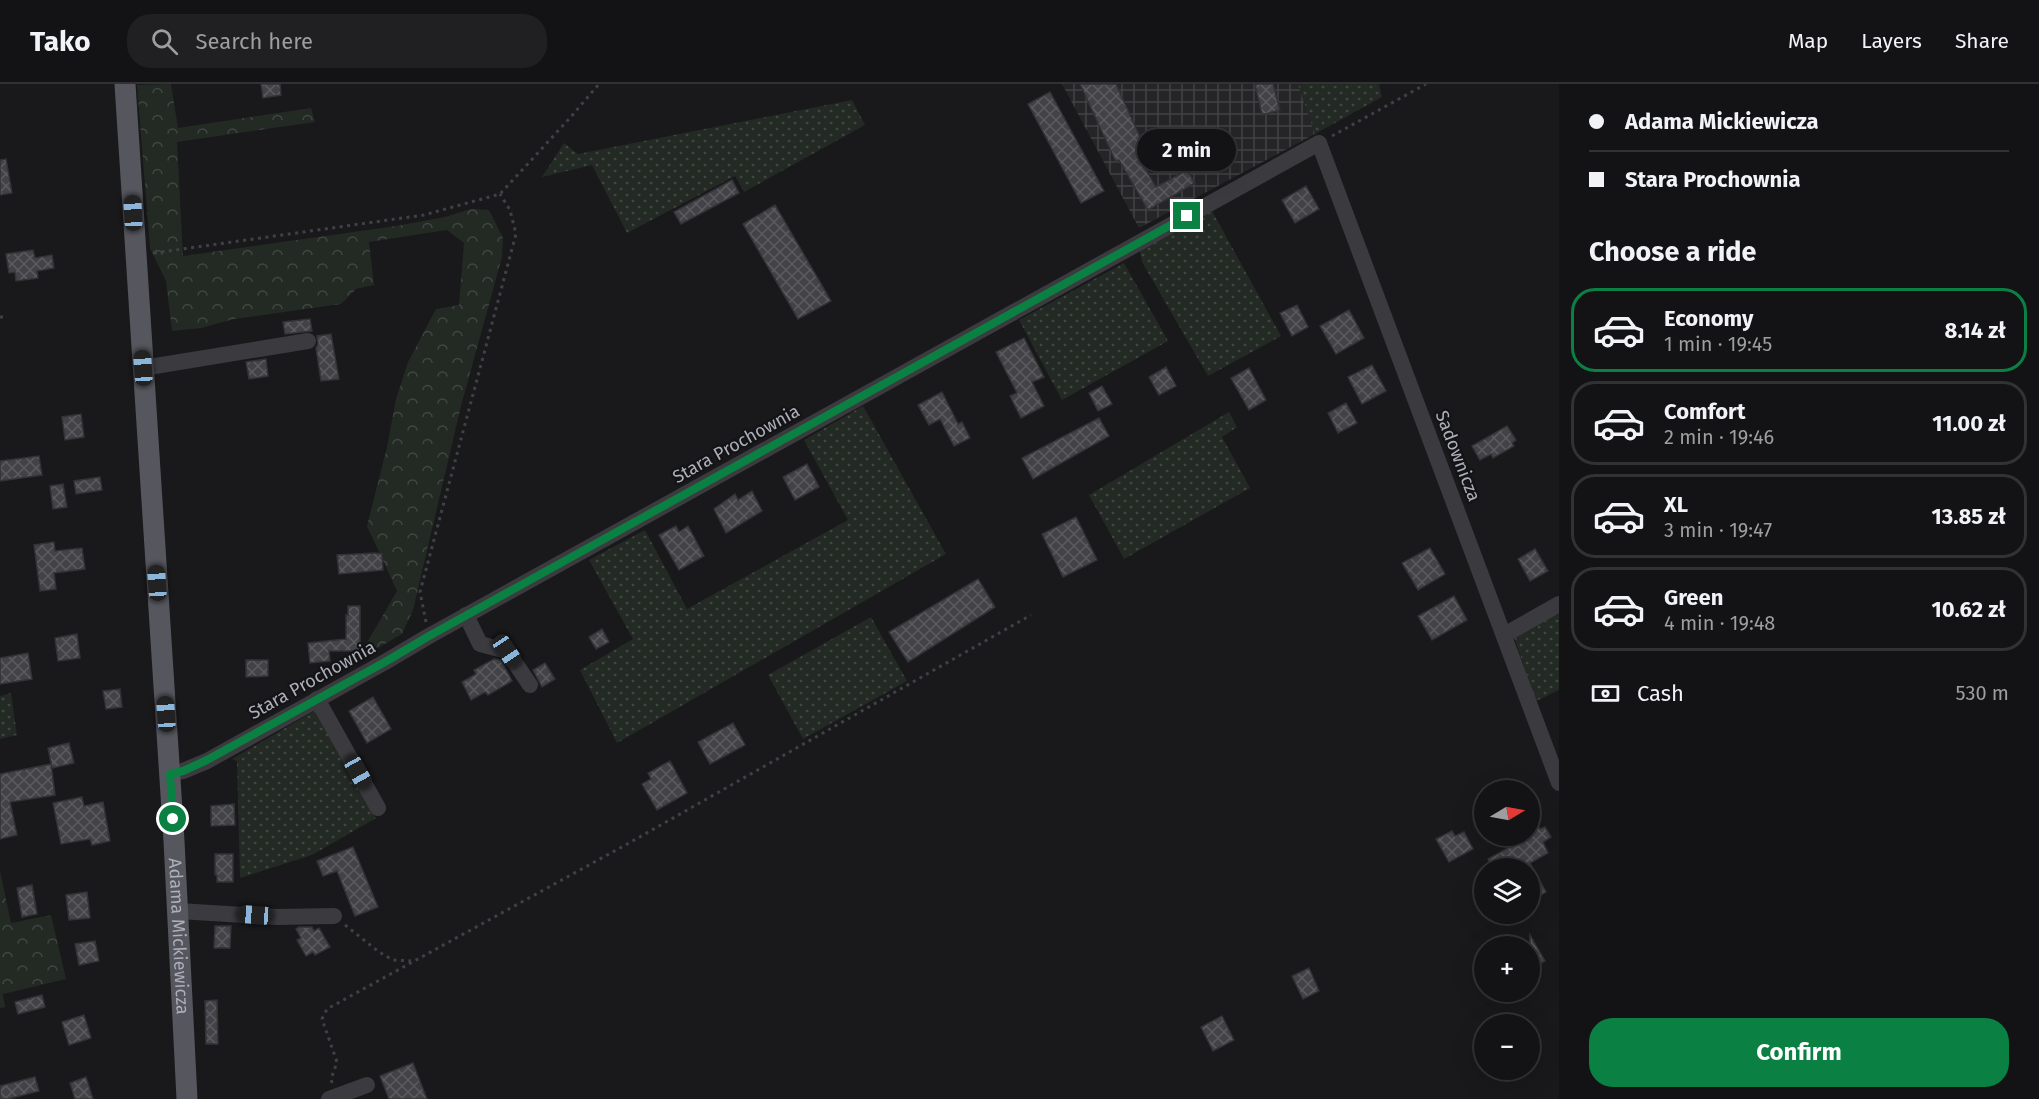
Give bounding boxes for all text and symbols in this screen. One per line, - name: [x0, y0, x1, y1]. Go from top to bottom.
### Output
- search box: [127, 14, 547, 68]
- text: Tako: [30, 25, 91, 58]
- icon: search: [148, 25, 181, 58]
- text: Search here: [196, 28, 313, 55]
- text: Map: [1788, 28, 1828, 54]
- text: Layers: [1861, 28, 1922, 54]
- text: Share: [1955, 28, 2009, 54]
- text: Adama Mickiewicza: [1625, 108, 1819, 135]
- callout: 2 min: [1138, 129, 1236, 171]
- text: 2 min: [1162, 138, 1211, 162]
- text: Stara Prochownia: [1625, 166, 1800, 193]
- car: [123, 195, 143, 231]
- route end: [1173, 202, 1200, 229]
- text: Choose a ride: [1589, 236, 1756, 268]
- icon: car: [1592, 303, 1646, 357]
- text: Economy: [1664, 305, 1753, 332]
- text: 8.14 zł: [1945, 317, 2006, 344]
- text: 1 min · 19:45: [1664, 332, 1772, 356]
- car: [133, 349, 153, 387]
- icon: car: [1592, 396, 1646, 450]
- text: Comfort: [1664, 398, 1745, 425]
- street label: Stara Prochownia: [669, 400, 803, 488]
- street label: Sadownicza: [1431, 408, 1485, 504]
- text: 11.00 zł: [1932, 410, 2006, 437]
- text: 2 min · 19:46: [1664, 425, 1774, 449]
- icon: car: [1592, 489, 1646, 543]
- text: XL: [1664, 491, 1688, 518]
- text: 13.85 zł: [1932, 503, 2006, 530]
- text: 3 min · 19:47: [1664, 518, 1772, 542]
- car: [147, 564, 167, 602]
- icon: car: [1592, 582, 1646, 636]
- text: Green: [1664, 584, 1723, 611]
- text: 10.62 zł: [1931, 596, 2006, 623]
- text: 4 min · 19:48: [1664, 611, 1775, 635]
- car: [489, 631, 525, 671]
- street label: Stara Prochownia: [245, 636, 379, 724]
- icon: cash: [1589, 677, 1622, 710]
- text: Cash: [1637, 680, 1684, 707]
- text: 530 m: [1956, 681, 2009, 705]
- car: [156, 695, 176, 733]
- car: [341, 752, 375, 792]
- north arrow: [1474, 780, 1540, 846]
- map controls: [1474, 780, 1540, 1080]
- route start: [159, 805, 186, 832]
- street label: Adama Mickiewicza: [164, 857, 194, 1015]
- button: layers: [1474, 858, 1540, 924]
- car: [236, 905, 274, 925]
- button: +: [1474, 936, 1540, 1002]
- button: −: [1474, 1014, 1540, 1080]
- button: Confirm: [1589, 1018, 2009, 1087]

